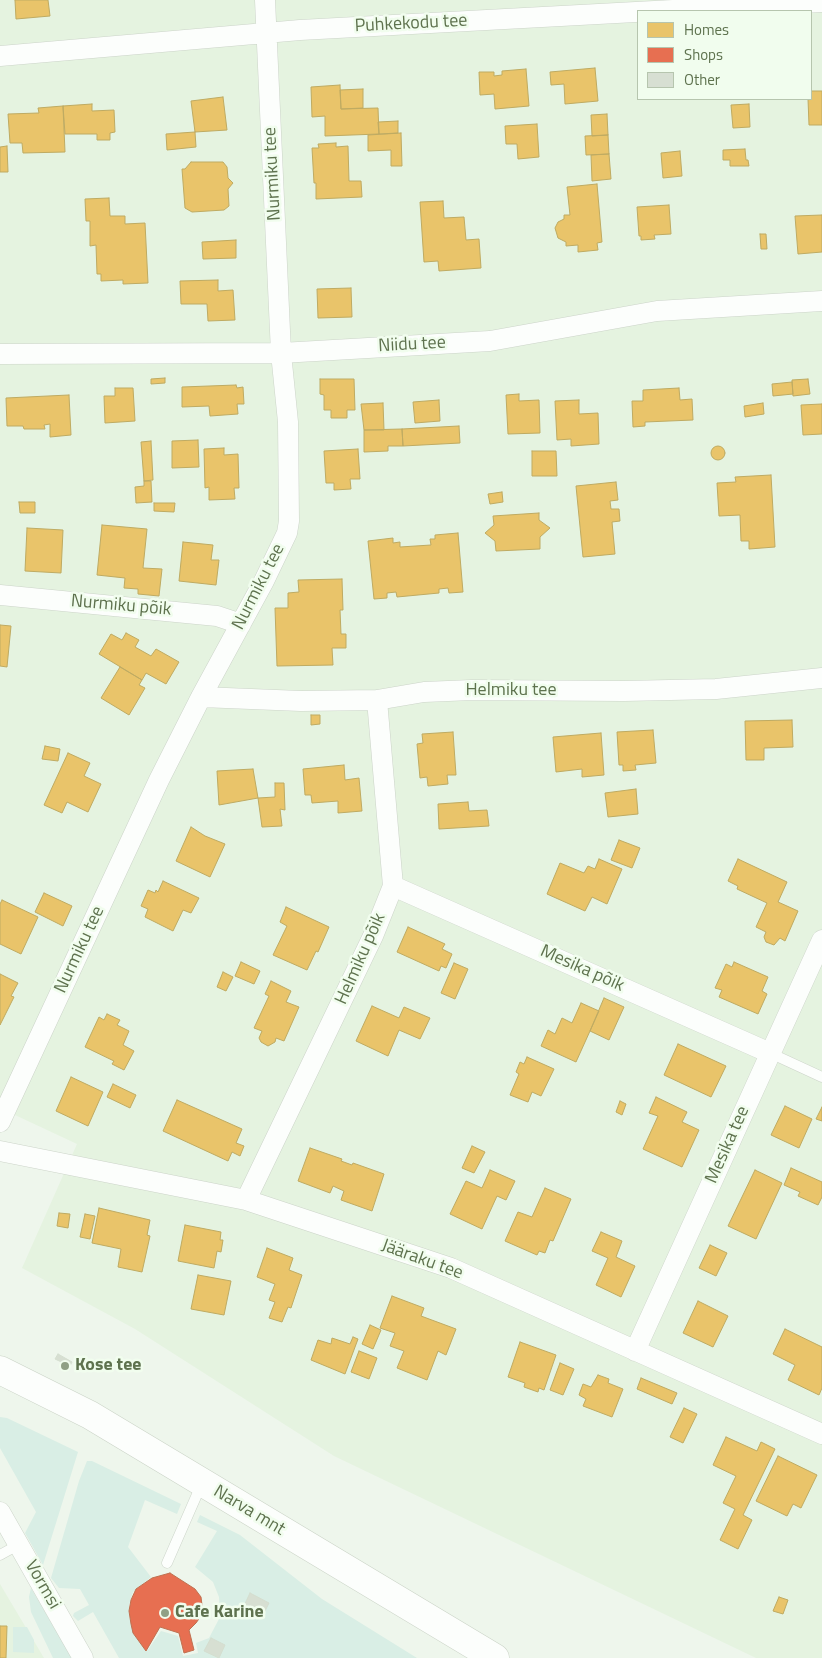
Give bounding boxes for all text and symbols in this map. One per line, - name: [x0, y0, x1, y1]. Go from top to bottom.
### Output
- street label: Puhkekodu tee: [354, 10, 468, 38]
- legend: [637, 10, 812, 100]
- text: Homes: [684, 18, 729, 41]
- text: Shops: [684, 43, 723, 66]
- text: Other: [684, 68, 720, 91]
- street label: Nurmiku tee: [260, 127, 286, 221]
- street label: Niidu tee: [378, 332, 446, 358]
- street label: Nurmiku tee: [228, 540, 290, 634]
- street label: Nurmiku põik: [70, 591, 172, 621]
- street label: Helmiku tee: [466, 680, 556, 702]
- street label: Nurmiku tee: [50, 903, 110, 997]
- street label: Helmiku põik: [331, 910, 391, 1008]
- street label: Mesika põik: [537, 941, 627, 997]
- street label: Mesika tee: [701, 1103, 755, 1187]
- street label: Jääraku tee: [378, 1235, 466, 1285]
- place label: Kose tee: [75, 1355, 141, 1377]
- marker: Kose tee: [59, 1360, 71, 1372]
- street label: Narva mnt: [209, 1481, 289, 1541]
- street label: Vormsi: [19, 1557, 65, 1613]
- place label: Cafe Karine: [175, 1602, 264, 1624]
- marker: Cafe Karine: [159, 1607, 171, 1619]

